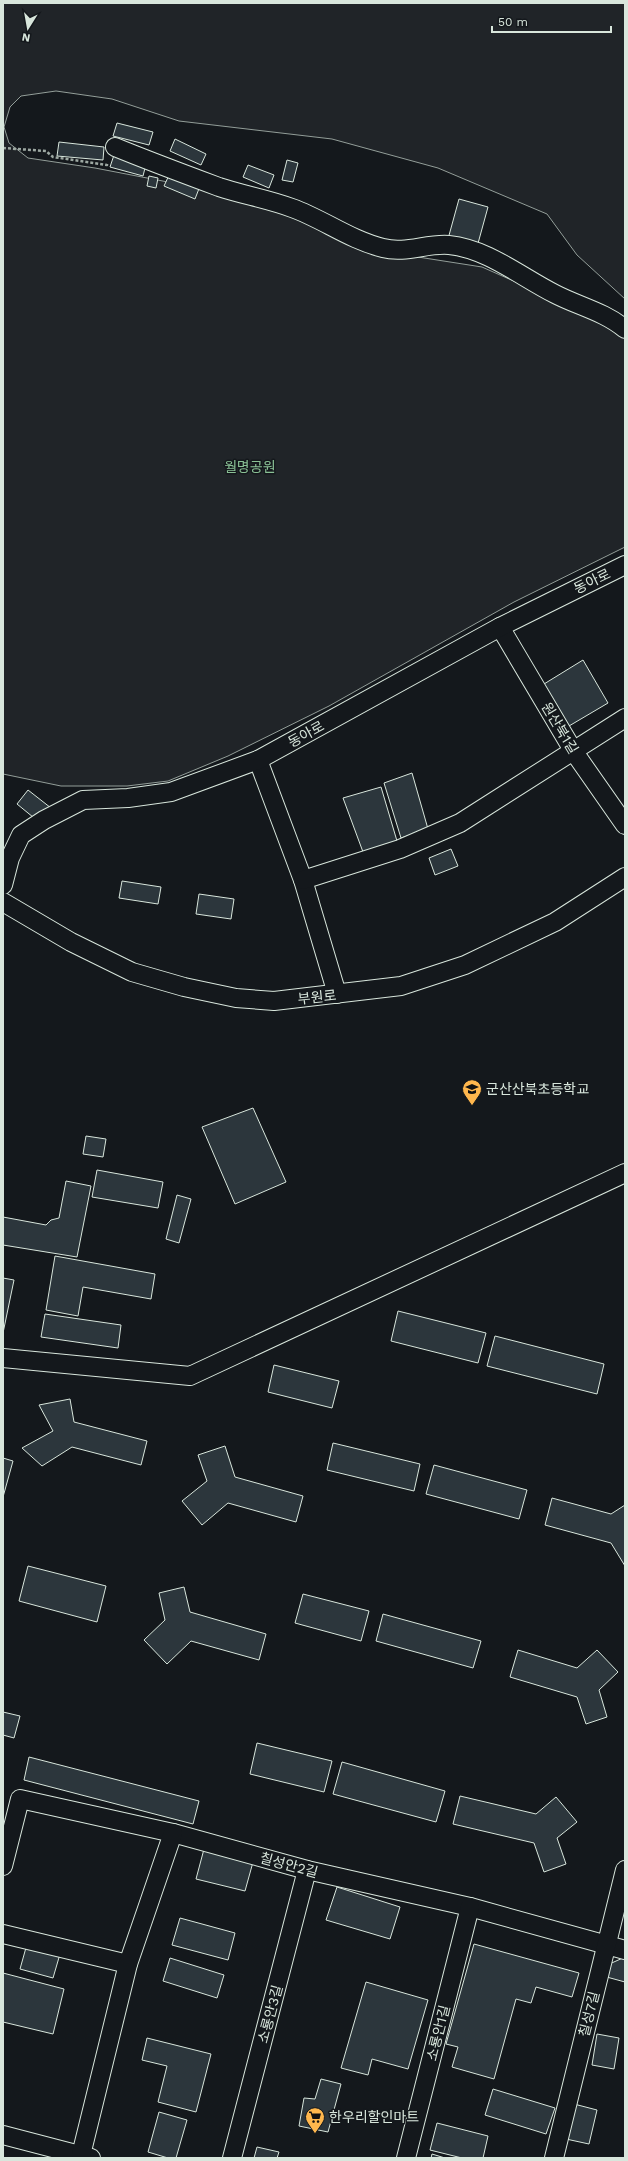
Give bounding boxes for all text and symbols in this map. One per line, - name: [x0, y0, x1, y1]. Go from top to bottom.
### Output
- north arrow: [8, 8, 48, 48]
- scale bar: [492, 8, 611, 34]
- text: 50 m: [498, 15, 528, 29]
- text: N: [21, 30, 31, 44]
- park label: 월명공원: [224, 459, 276, 475]
- street label: 동아로: [571, 565, 613, 597]
- street label: 원산북1길: [538, 699, 582, 757]
- street label: 동아로: [285, 718, 327, 750]
- street label: 부원로: [297, 987, 337, 1007]
- school or university icon: 군산산북초등학교: [461, 1078, 483, 1106]
- place label: 군산산북초등학교: [486, 1081, 589, 1097]
- street label: 칠성안2길: [258, 1850, 320, 1880]
- street label: 소룡안3길: [255, 1983, 285, 2045]
- street label: 칠성7길: [576, 1990, 602, 2038]
- street label: 소룡안1길: [423, 2003, 453, 2063]
- supermarket icon: 한우리할인마트: [304, 2106, 326, 2134]
- place label: 한우리할인마트: [329, 2109, 419, 2125]

